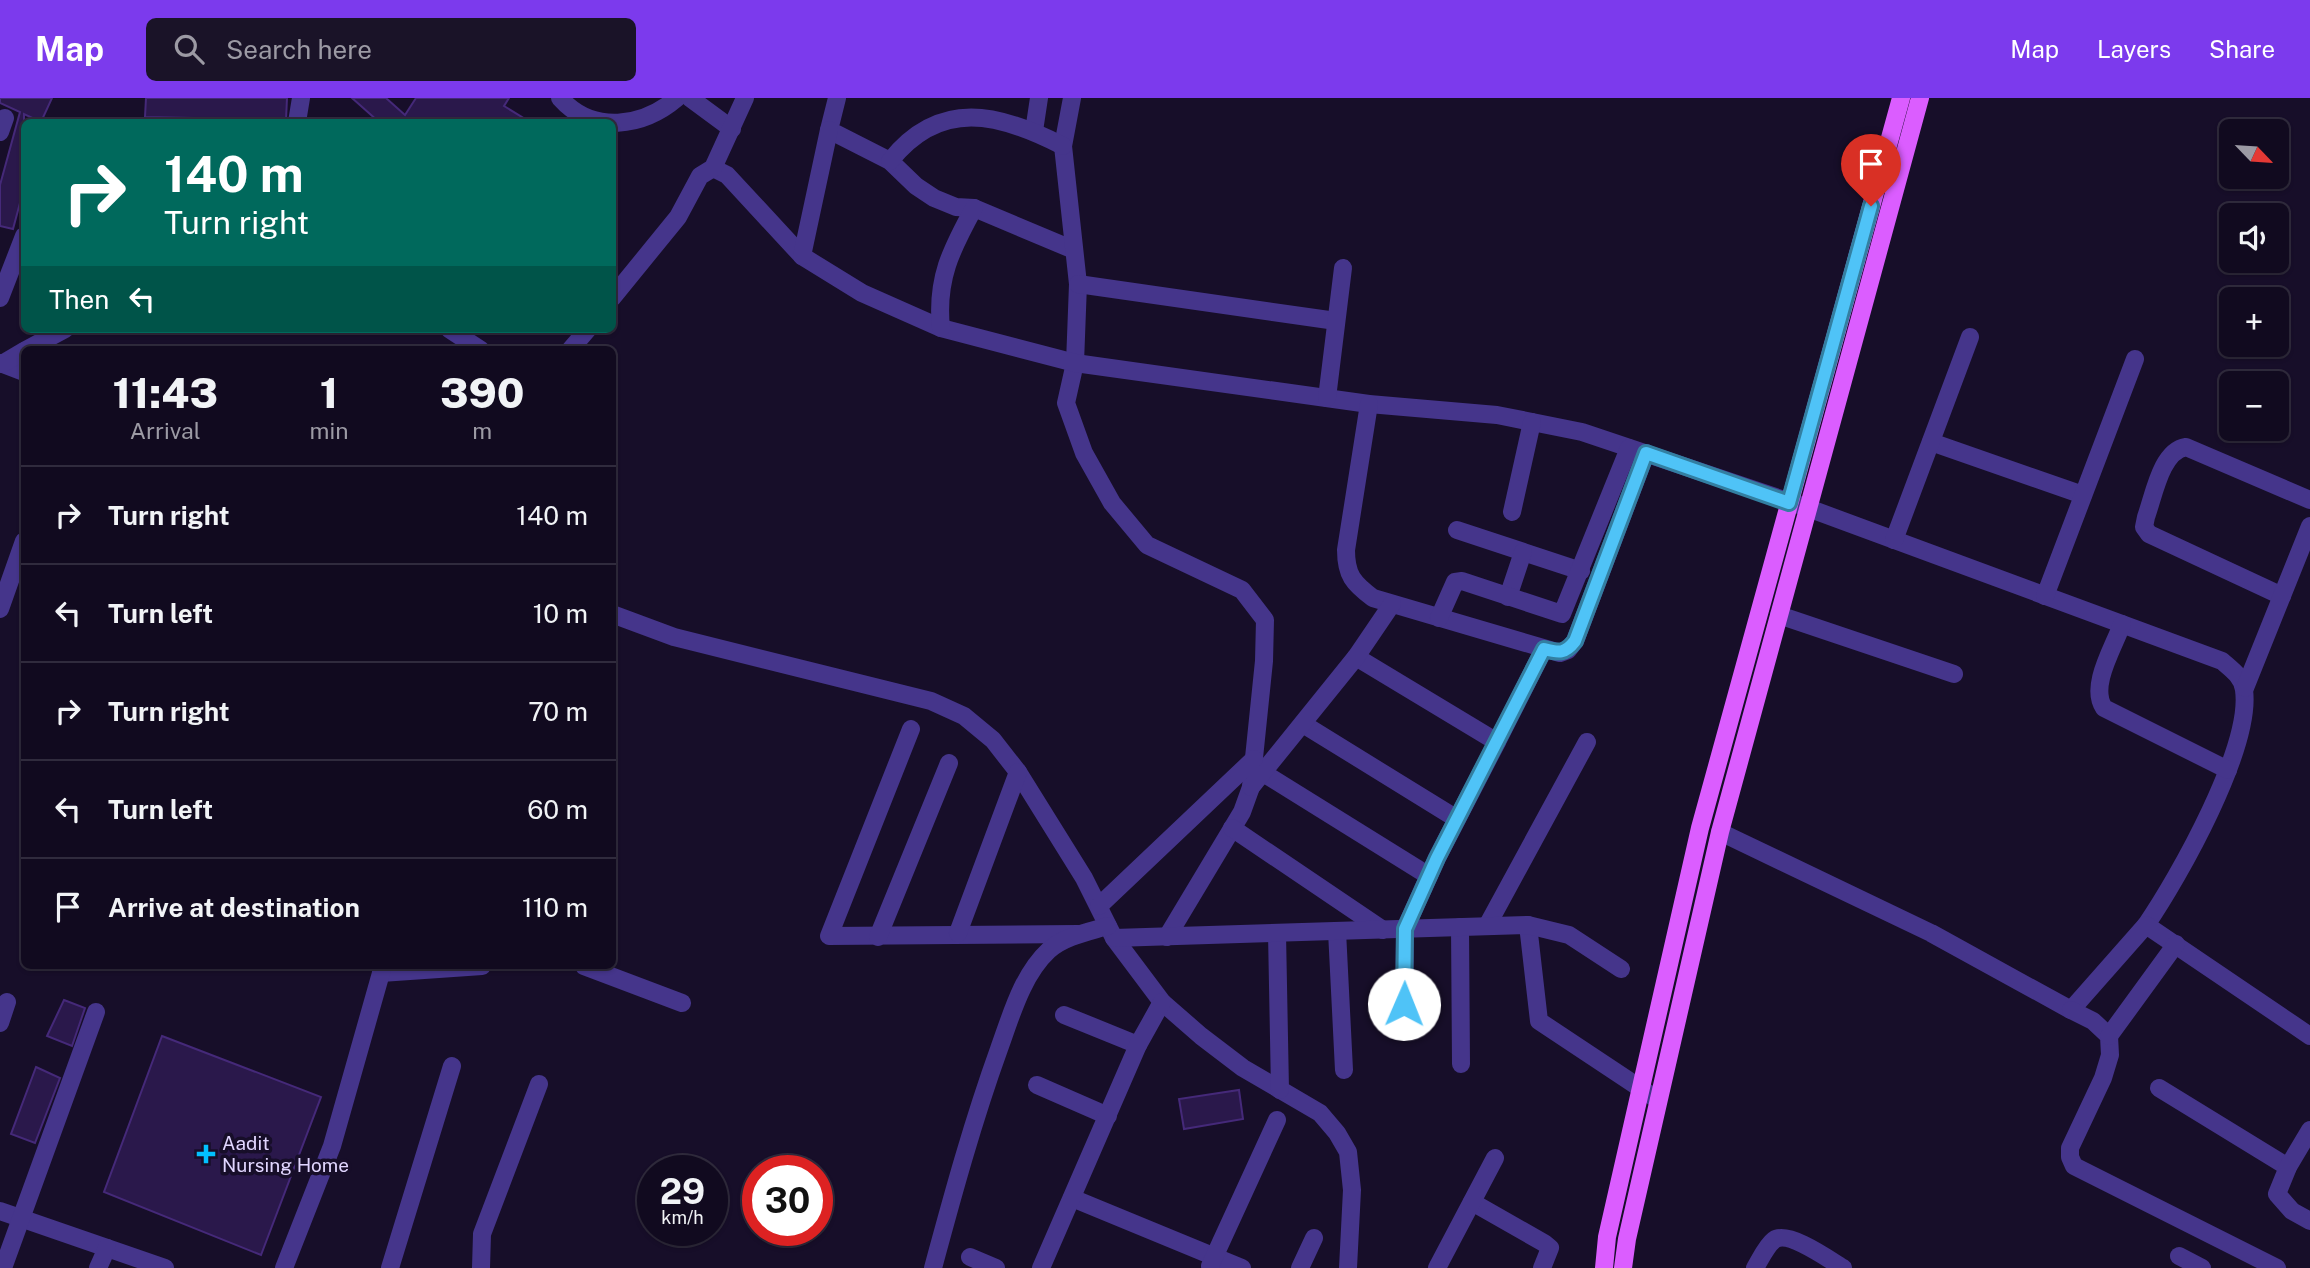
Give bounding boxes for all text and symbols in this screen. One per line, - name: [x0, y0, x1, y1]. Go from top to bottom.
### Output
- search box: [146, 18, 636, 81]
- text: Map: [35, 30, 104, 68]
- icon: search: [170, 30, 208, 68]
- text: Search here: [226, 34, 372, 65]
- text: Map: [2010, 35, 2059, 63]
- text: Layers: [2097, 35, 2171, 63]
- text: Share: [2209, 35, 2275, 63]
- north arrow: [2219, 119, 2289, 189]
- map controls: [2219, 119, 2289, 441]
- pin: [1841, 134, 1901, 206]
- text: 140 m: [164, 145, 304, 203]
- icon: arrive: [1852, 145, 1890, 183]
- icon: right: [49, 147, 140, 238]
- button: sound: [2219, 203, 2289, 273]
- text: Turn right: [164, 204, 309, 241]
- icon: left: [123, 280, 161, 318]
- text: Then: [49, 284, 109, 315]
- button: +: [2219, 287, 2289, 357]
- text: 11:43: [112, 368, 218, 417]
- text: 1: [320, 368, 338, 417]
- text: 390: [440, 368, 525, 417]
- button: −: [2219, 371, 2289, 441]
- text: Arrival: [130, 417, 201, 444]
- text: min: [310, 417, 349, 444]
- text: m: [472, 417, 492, 444]
- icon: right: [49, 496, 87, 534]
- text: Turn right: [108, 500, 230, 531]
- text: 140 m: [516, 500, 588, 531]
- icon: left: [49, 594, 87, 632]
- text: Turn left: [108, 598, 213, 629]
- text: 10 m: [533, 598, 588, 629]
- icon: right: [49, 692, 87, 730]
- text: Turn right: [108, 696, 230, 727]
- text: 70 m: [528, 696, 588, 727]
- icon: left: [49, 790, 87, 828]
- text: Turn left: [108, 794, 213, 825]
- text: 60 m: [527, 794, 588, 825]
- icon: arrive: [49, 888, 87, 926]
- text: Arrive at destination: [108, 892, 360, 923]
- text: 110 m: [522, 892, 588, 923]
- position arrow: [1367, 967, 1441, 1041]
- place label: Aadit Nursing Home: [222, 1132, 349, 1176]
- marker: Aadit Nursing Home: [196, 1144, 216, 1164]
- speed limit sign: 30: [742, 1155, 833, 1246]
- text: 29: [660, 1171, 705, 1212]
- text: km/h: [661, 1207, 704, 1228]

